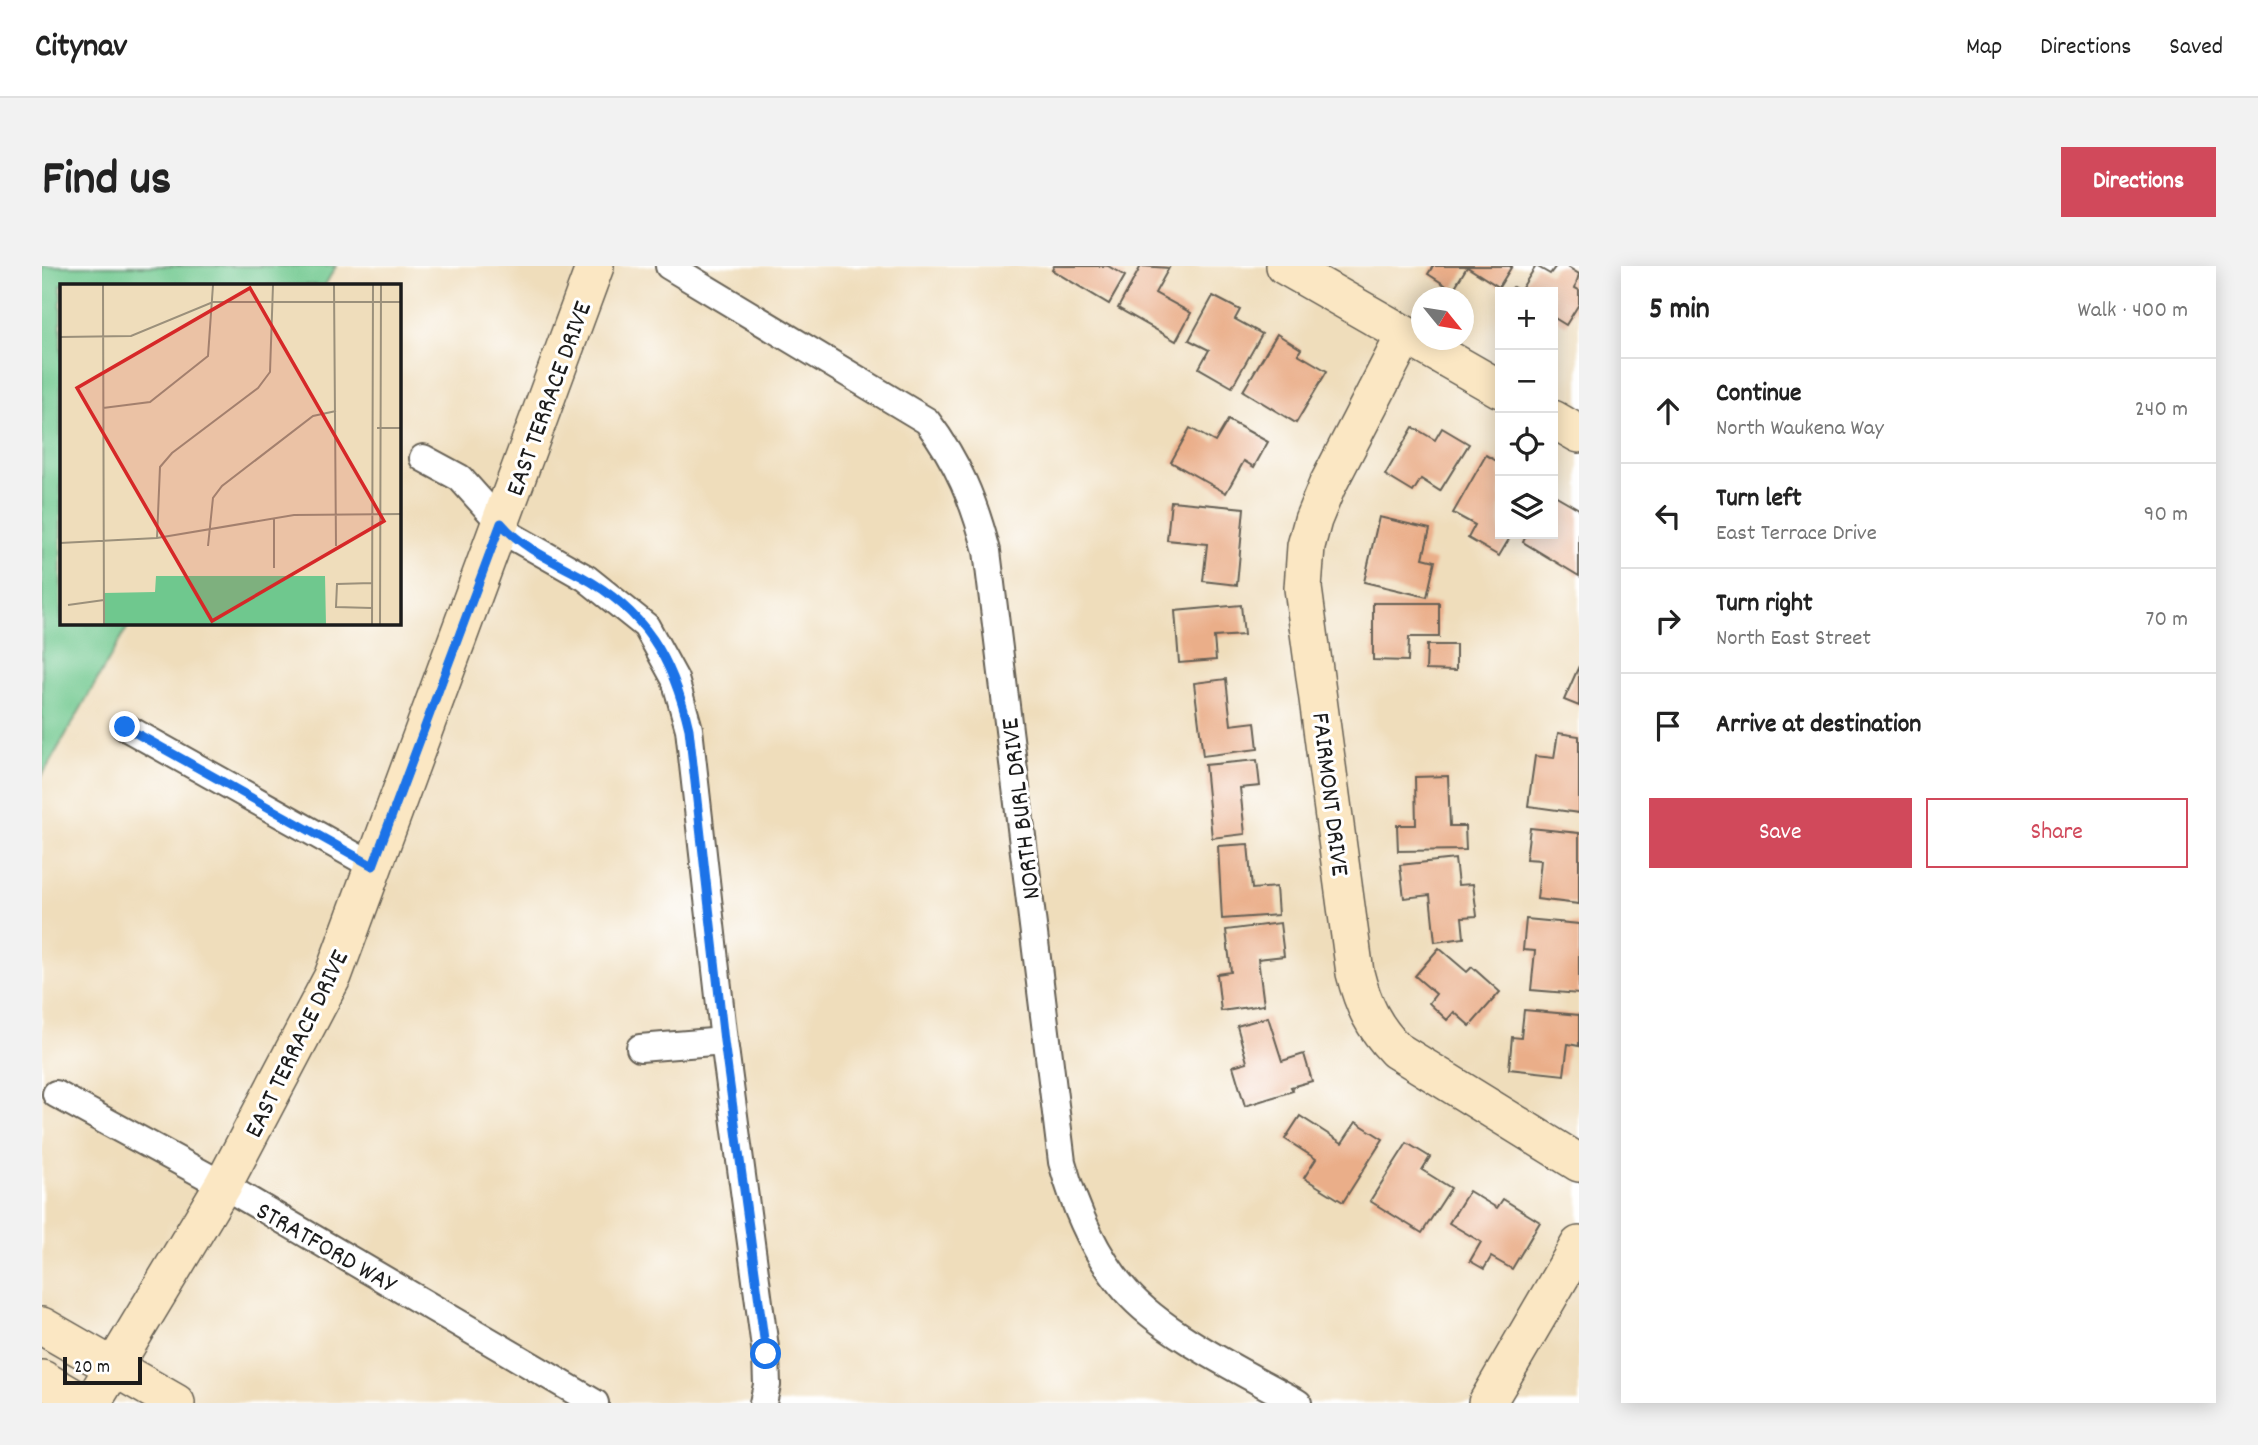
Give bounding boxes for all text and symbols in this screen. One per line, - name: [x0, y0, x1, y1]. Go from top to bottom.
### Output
- text: Citynav: [35, 25, 127, 72]
- text: Map: [1966, 31, 2002, 65]
- text: Directions: [2040, 31, 2131, 65]
- text: Saved: [2169, 31, 2223, 65]
- text: Find us: [42, 147, 171, 217]
- button: Directions: [2061, 147, 2216, 217]
- inset map: [60, 284, 401, 625]
- north arrow: [1411, 287, 1474, 350]
- map controls: [1495, 287, 1558, 539]
- button: +: [1495, 287, 1558, 350]
- text: 5 min: [1649, 290, 1710, 333]
- text: Walk · 400 m: [2078, 295, 2188, 328]
- street label: EAST TERRACE DRIVE: [498, 297, 603, 502]
- button: −: [1495, 350, 1558, 413]
- text: Continue: [1716, 376, 1801, 413]
- icon: ahead: [1649, 392, 1687, 430]
- text: 240 m: [2135, 394, 2188, 427]
- button: locate: [1495, 413, 1558, 476]
- text: North Waukena Way: [1716, 413, 1884, 446]
- button: layers: [1495, 476, 1558, 539]
- text: Turn left: [1716, 481, 1802, 518]
- icon: left: [1649, 497, 1687, 535]
- text: 90 m: [2144, 499, 2188, 532]
- text: East Terrace Drive: [1716, 518, 1877, 551]
- text: Turn right: [1716, 586, 1813, 623]
- icon: right: [1649, 602, 1687, 640]
- text: 70 m: [2146, 604, 2188, 637]
- text: North East Street: [1716, 623, 1871, 656]
- icon: arrive: [1649, 707, 1687, 745]
- text: Arrive at destination: [1716, 707, 1921, 744]
- route end: [109, 711, 140, 742]
- street label: FAIRMONT DRIVE: [1300, 711, 1357, 878]
- street label: NORTH BURL DRIVE: [993, 715, 1052, 901]
- button: Save: [1649, 798, 1912, 868]
- button: Share: [1926, 798, 2188, 868]
- street label: EAST TERRACE DRIVE: [237, 944, 360, 1145]
- street label: STRATFORD WAY: [248, 1194, 403, 1305]
- route start: [750, 1338, 781, 1369]
- scale bar: [63, 1354, 142, 1386]
- text: 20 m: [74, 1355, 110, 1382]

